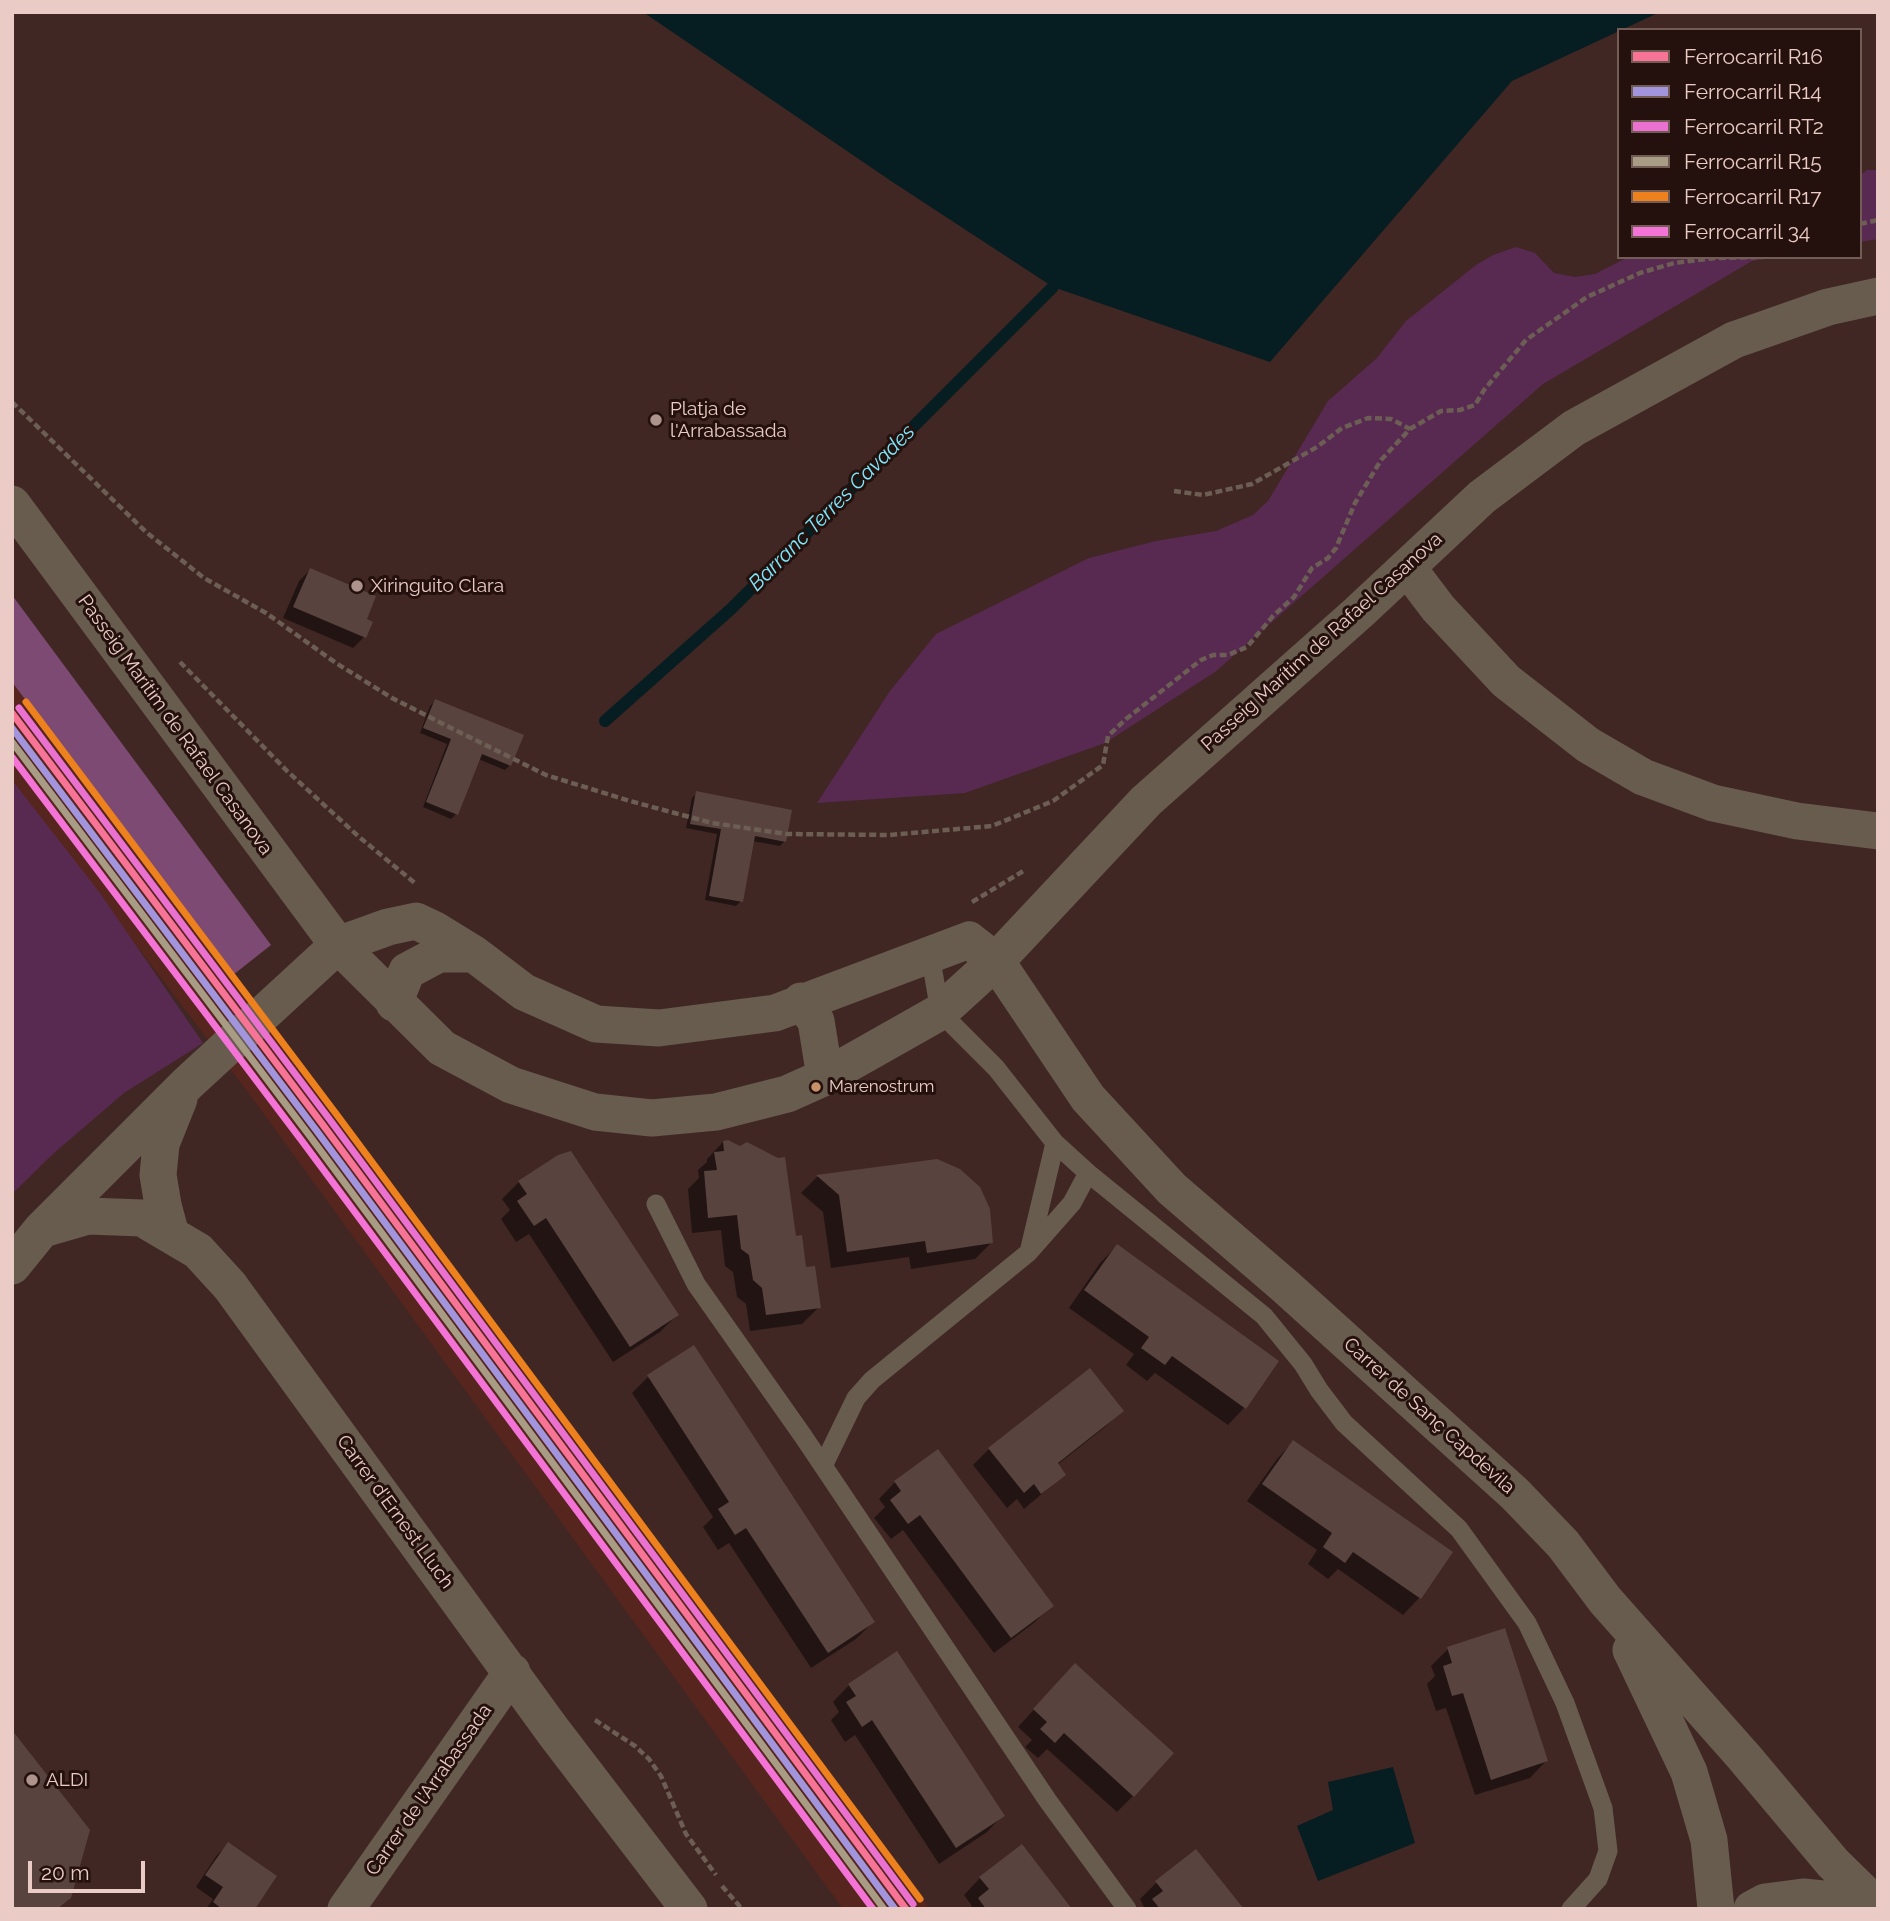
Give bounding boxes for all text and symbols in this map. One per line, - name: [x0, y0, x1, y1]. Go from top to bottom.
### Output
- legend: [1617, 28, 1862, 259]
- text: Ferrocarril R16: [1684, 44, 1823, 69]
- text: Ferrocarril R14: [1684, 79, 1822, 104]
- text: Ferrocarril RT2: [1684, 114, 1824, 139]
- text: Ferrocarril R15: [1684, 149, 1822, 174]
- text: Ferrocarril R17: [1684, 184, 1821, 209]
- text: Ferrocarril 34: [1684, 219, 1810, 244]
- place label: Platja de l'Arrabassada: [670, 398, 787, 442]
- marker: Platja de l'Arrabassada: [648, 412, 664, 428]
- water label: Barranc Terres Cavades: [744, 420, 920, 596]
- street label: Passeig Marítim de Rafael Casanova: [1197, 528, 1447, 756]
- place label: Xiringuito Clara: [371, 575, 504, 597]
- marker: Xiringuito Clara: [349, 578, 365, 594]
- street label: Passeig Marítim de Rafael Casanova: [73, 590, 277, 860]
- place label: Marenostrum: [829, 1077, 934, 1097]
- marker: Marenostrum: [809, 1080, 823, 1094]
- street label: Carrer de Sanç Capdevila: [1339, 1333, 1519, 1499]
- street label: Carrer d'Ernest Lluch: [332, 1431, 458, 1593]
- street label: Carrer de l'Arrabassada: [361, 1700, 497, 1880]
- place label: ALDI: [46, 1769, 88, 1791]
- marker: ALDI: [24, 1772, 40, 1788]
- scale bar: [32, 1848, 149, 1892]
- text: 20 m: [41, 1860, 89, 1885]

